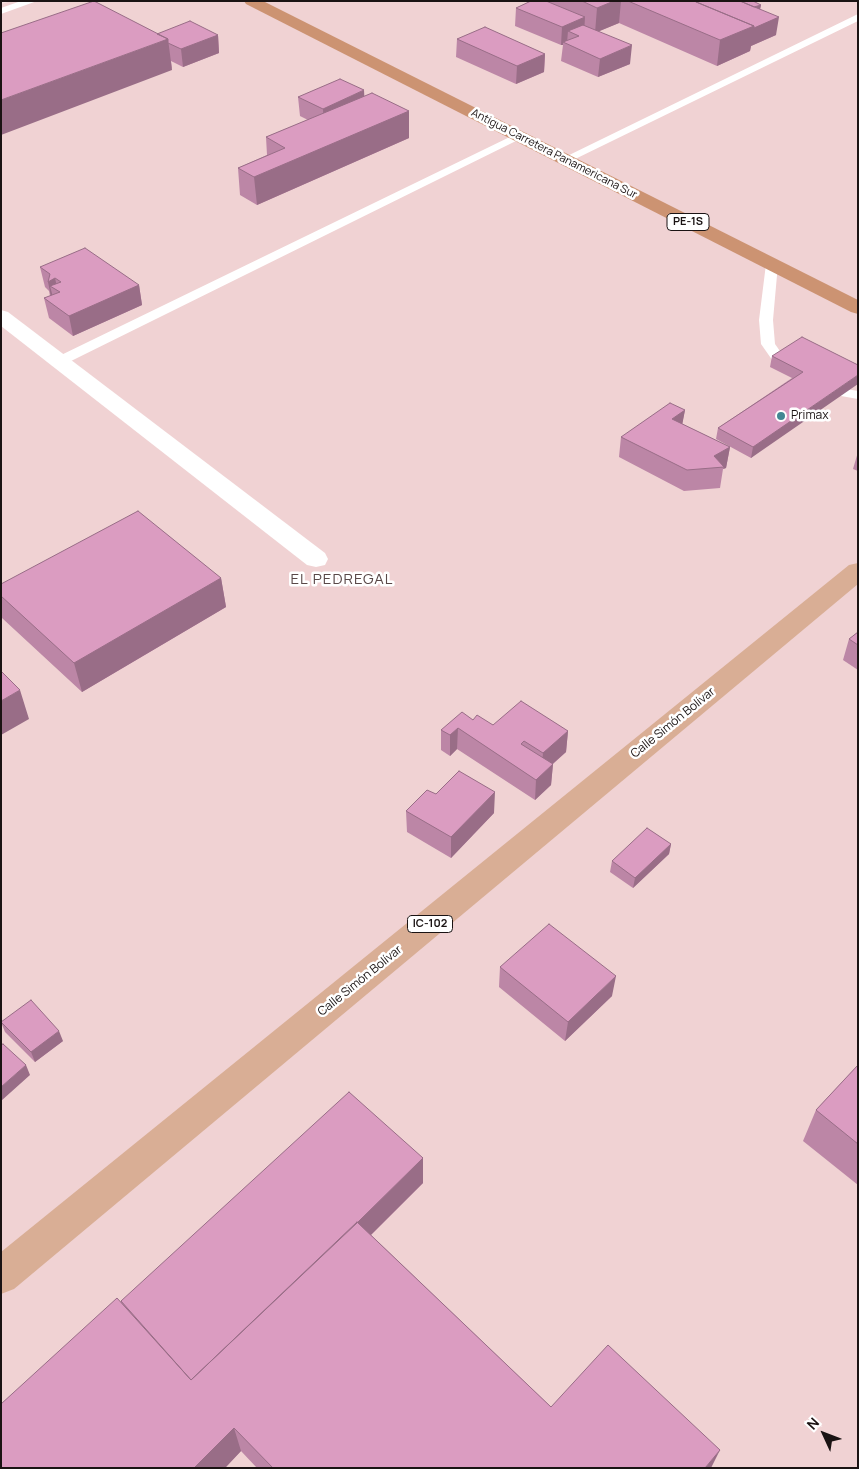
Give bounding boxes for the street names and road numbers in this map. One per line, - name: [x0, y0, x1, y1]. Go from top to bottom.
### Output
- street label: Antigua Carretera Panamericana Sur: [469, 106, 639, 202]
- road number: PE-1S: [667, 213, 709, 230]
- street label: Calle Simón Bolívar: [628, 685, 718, 761]
- road number: IC-102: [408, 916, 452, 932]
- street label: Calle Simón Bolívar: [315, 943, 405, 1019]

